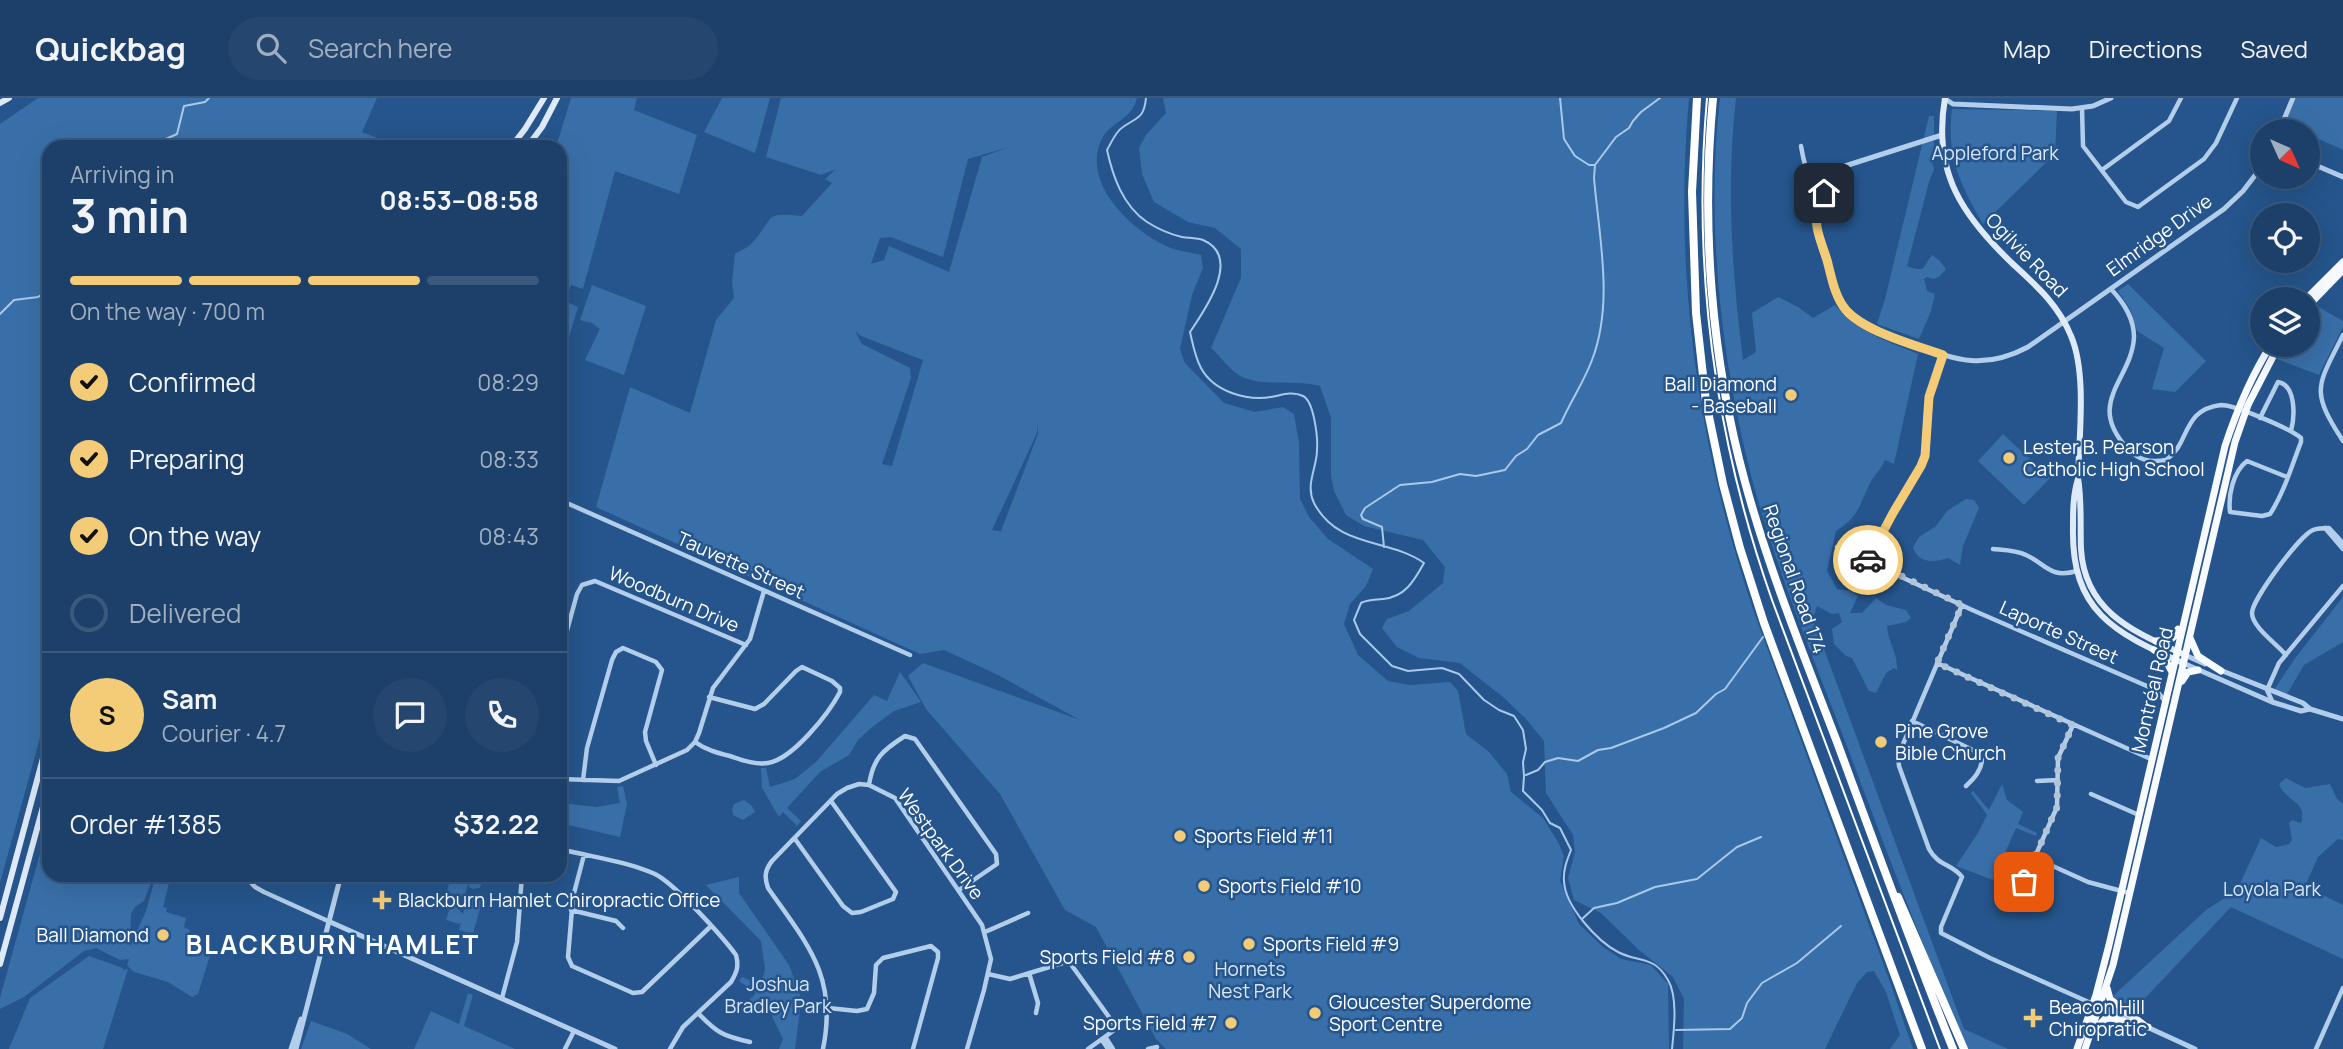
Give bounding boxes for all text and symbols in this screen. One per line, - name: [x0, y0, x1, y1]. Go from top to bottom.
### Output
- search box: [228, 17, 718, 80]
- text: Quickbag: [35, 26, 186, 71]
- icon: search: [252, 29, 290, 67]
- text: Search here: [308, 30, 453, 66]
- text: Map: [2003, 32, 2051, 65]
- text: Directions: [2089, 32, 2202, 65]
- text: Saved: [2240, 32, 2308, 65]
- north arrow: [2250, 119, 2320, 189]
- map controls: [2250, 119, 2320, 357]
- park label: Appleford Park: [1931, 140, 2059, 166]
- text: Arriving in: [70, 158, 175, 190]
- pin: [1794, 163, 1854, 223]
- icon: home: [1805, 174, 1843, 212]
- text: 08:53–08:58: [380, 182, 539, 218]
- text: 3 min: [70, 184, 189, 247]
- street label: Elmridge Drive: [2101, 188, 2217, 282]
- button: locate: [2250, 203, 2320, 273]
- street label: Ogilvie Road: [1980, 207, 2074, 303]
- button: layers: [2250, 287, 2320, 357]
- text: On the way · 700 m: [70, 295, 265, 327]
- icon: check: [70, 363, 108, 401]
- text: Confirmed: [129, 364, 256, 400]
- text: 08:29: [477, 366, 539, 398]
- place label: Ball Diamond - Baseball: [1665, 371, 1777, 419]
- marker: Ball Diamond - Baseball: [1783, 387, 1799, 403]
- place label: Lester B. Pearson Catholic High School: [2023, 434, 2205, 482]
- icon: check: [70, 440, 108, 478]
- text: Preparing: [129, 441, 245, 477]
- text: 08:33: [479, 443, 539, 475]
- marker: Lester B. Pearson Catholic High School: [2001, 450, 2017, 466]
- street label: Regional Road 174: [1757, 501, 1833, 657]
- icon: check: [70, 517, 108, 555]
- text: On the way: [129, 518, 261, 554]
- text: 08:43: [478, 520, 539, 552]
- street label: Tauvette Street: [673, 525, 809, 605]
- courier: [1833, 525, 1903, 595]
- icon: car: [1849, 541, 1887, 579]
- street label: Woodburn Drive: [605, 560, 743, 638]
- street label: Laporte Street: [1995, 594, 2123, 670]
- text: Delivered: [129, 595, 241, 631]
- street label: Montréal Road: [2125, 625, 2179, 755]
- button: chat: [373, 678, 447, 752]
- button: phone: [465, 678, 539, 752]
- text: Sam: [162, 681, 217, 717]
- text: S: [98, 697, 116, 733]
- text: Courier · 4.7: [162, 717, 286, 749]
- place label: Pine Grove Bible Church: [1895, 718, 2006, 766]
- marker: Pine Grove Bible Church: [1873, 734, 1889, 750]
- street label: Westpark Drive: [892, 783, 990, 905]
- text: Order #1385: [70, 806, 222, 842]
- text: $32.22: [453, 806, 539, 842]
- place label: Sports Field #11: [1194, 823, 1333, 849]
- marker: Sports Field #11: [1172, 828, 1188, 844]
- pin: [1994, 852, 2054, 912]
- icon: bag: [2005, 863, 2043, 901]
- place label: Sports Field #10: [1218, 873, 1362, 899]
- park label: Loyola Park: [2223, 876, 2322, 902]
- marker: Sports Field #10: [1196, 878, 1212, 894]
- place label: Blackburn Hamlet Chiropractic Office: [398, 887, 720, 913]
- marker: Blackburn Hamlet Chiropractic Office: [372, 890, 392, 910]
- place label: Ball Diamond: [37, 922, 149, 948]
- district label: BLACKBURN HAMLET: [186, 926, 480, 962]
- marker: Ball Diamond: [155, 927, 171, 943]
- place label: Sports Field #9: [1263, 931, 1399, 957]
- marker: Sports Field #9: [1241, 936, 1257, 952]
- place label: Sports Field #8: [1039, 944, 1175, 970]
- marker: Sports Field #8: [1181, 949, 1197, 965]
- park label: Hornets Nest Park: [1208, 956, 1292, 1004]
- park label: Joshua Bradley Park: [725, 971, 832, 1019]
- place label: Gloucester Superdome Sport Centre: [1329, 989, 1531, 1037]
- place label: Beacon Hill Chiropratic: [2049, 994, 2147, 1042]
- marker: Gloucester Superdome Sport Centre: [1307, 1005, 1323, 1021]
- marker: Beacon Hill Chiropratic: [2023, 1008, 2043, 1028]
- place label: Sports Field #7: [1083, 1010, 1217, 1036]
- marker: Sports Field #7: [1223, 1015, 1239, 1031]

